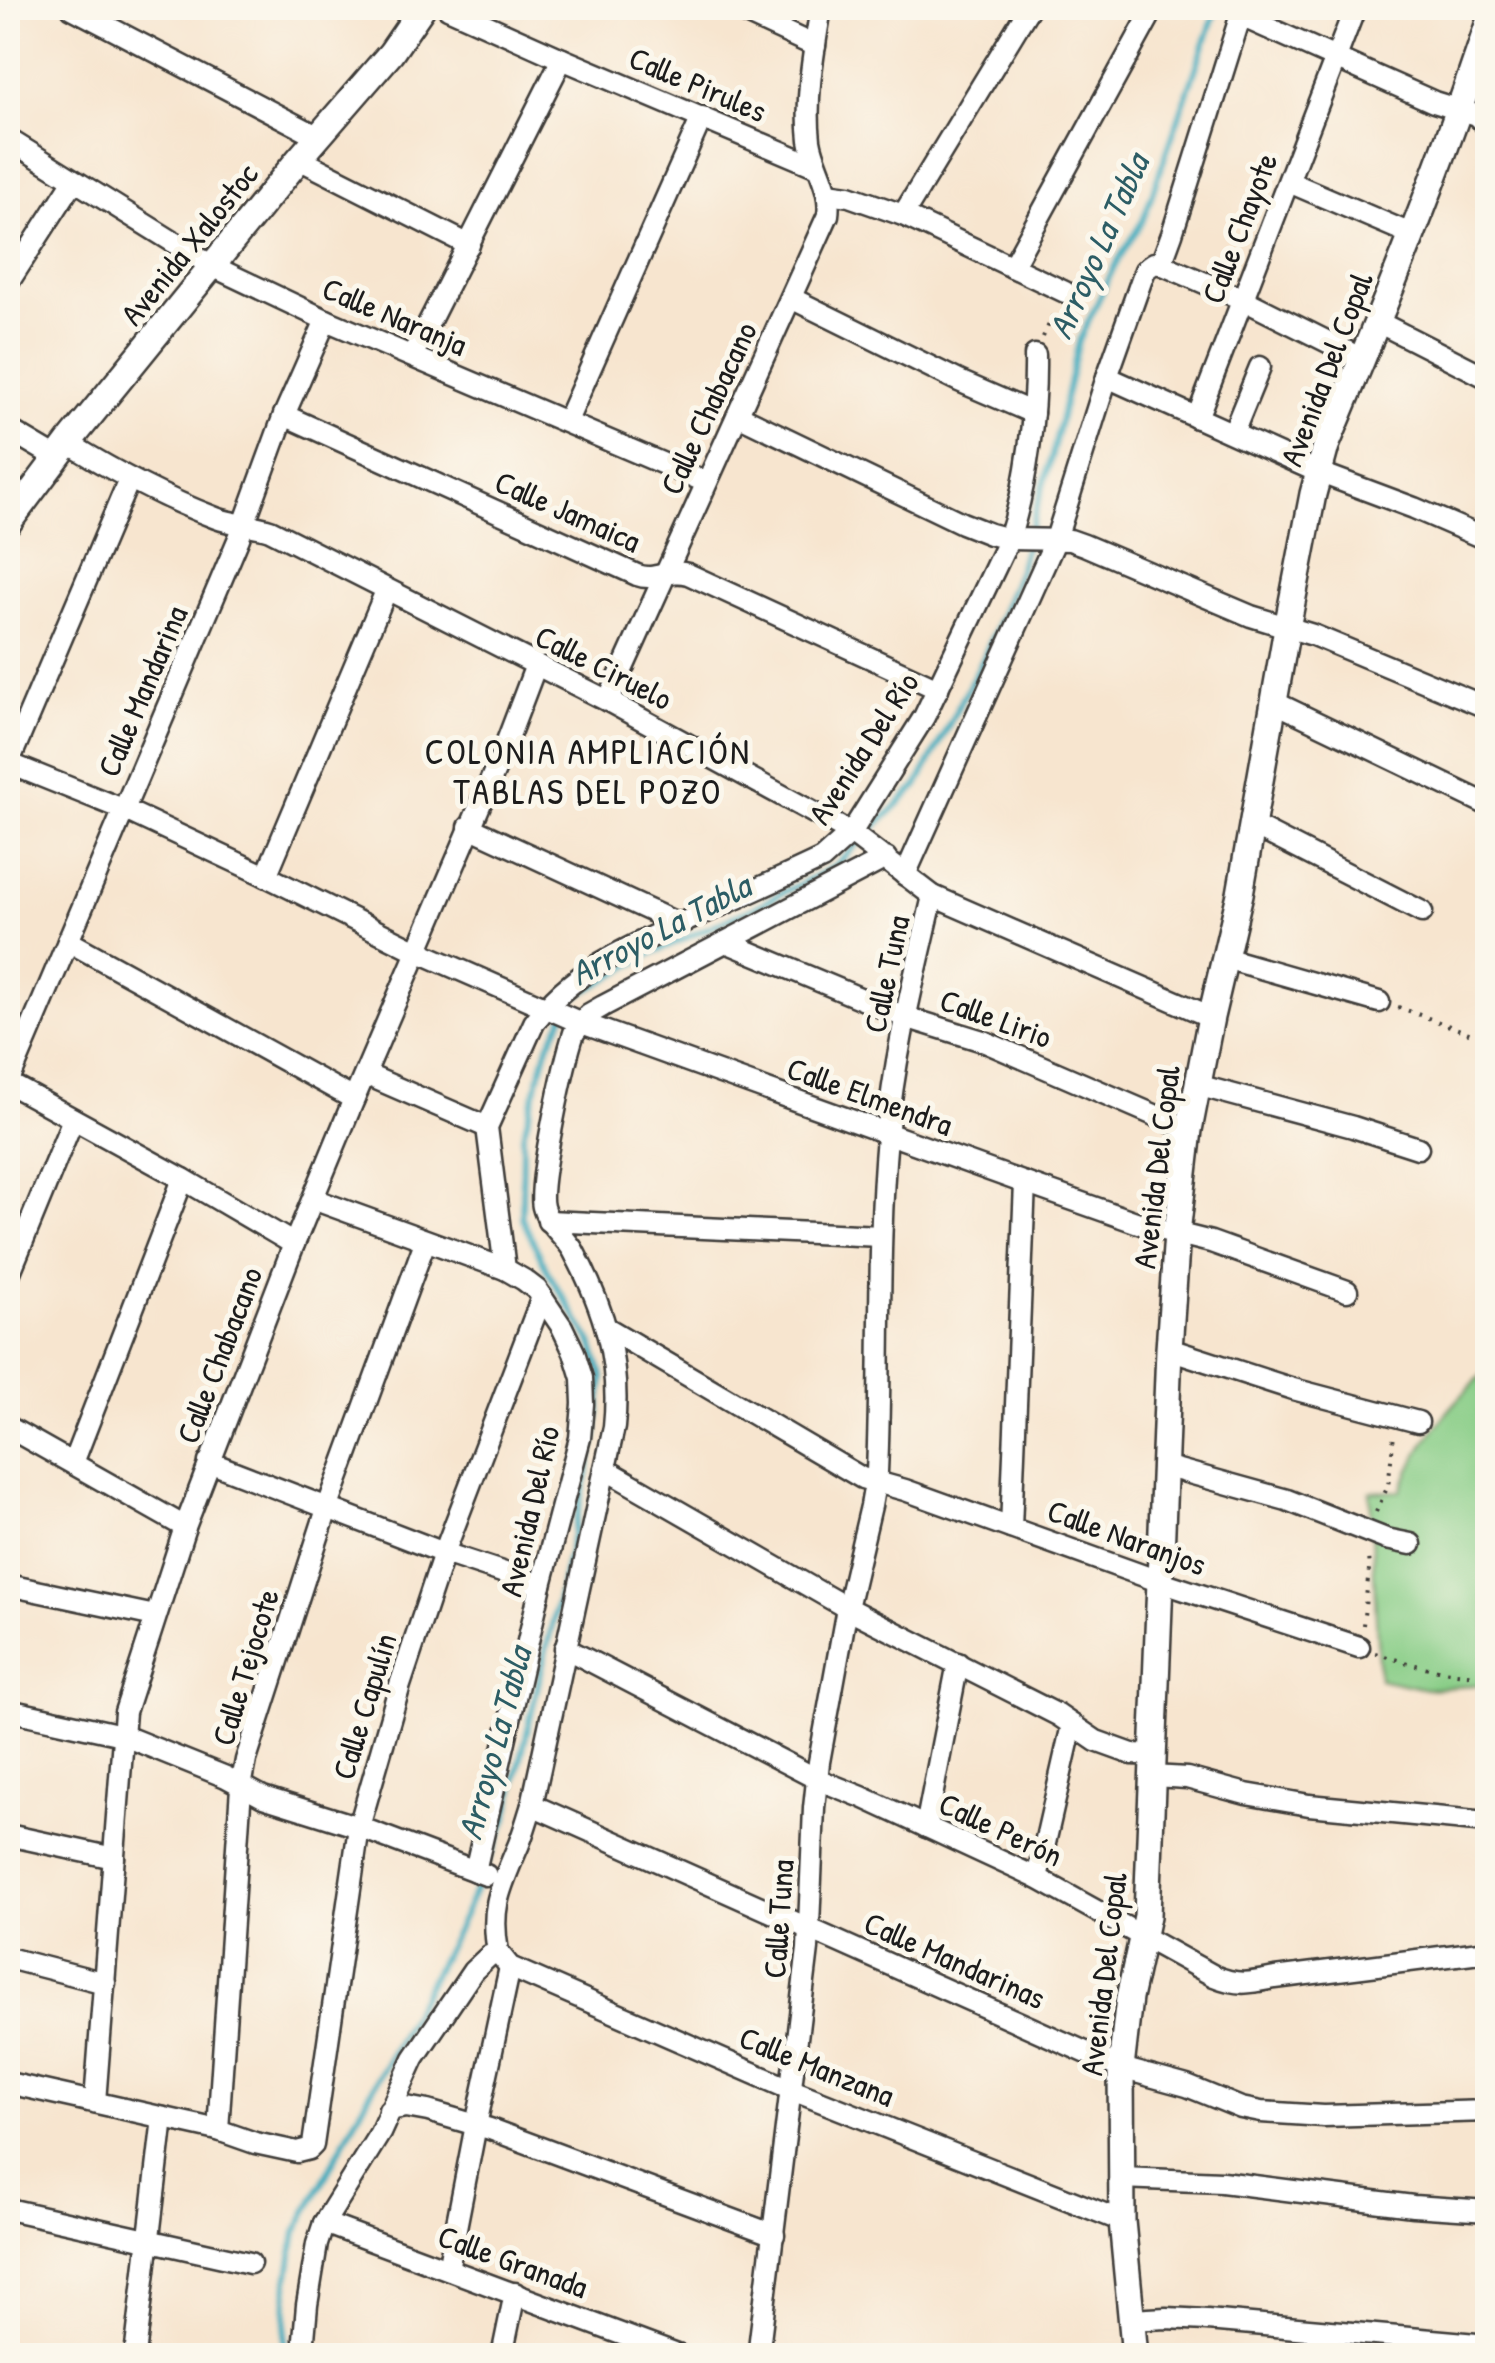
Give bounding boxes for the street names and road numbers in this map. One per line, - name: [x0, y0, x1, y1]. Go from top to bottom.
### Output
- street label: Calle Pirules: [623, 36, 773, 132]
- street label: Calle Chayote: [1191, 146, 1287, 309]
- street label: Avenida Xalostoc: [110, 153, 268, 334]
- street label: Calle Naranja: [316, 266, 474, 366]
- street label: Avenida Del Copal: [1269, 266, 1383, 472]
- street label: Calle Chabacano: [649, 315, 767, 501]
- street label: Calle Jamaica: [489, 460, 647, 562]
- street label: Calle Mandarina: [87, 599, 197, 783]
- street label: Calle Ciruelo: [528, 614, 680, 720]
- street label: Avenida Del Río: [798, 663, 928, 832]
- street label: Calle Tuna: [853, 911, 919, 1037]
- street label: Calle Lirio: [934, 978, 1058, 1058]
- street label: Calle Elmendra: [781, 1046, 959, 1146]
- street label: Avenida Del Copal: [1122, 1063, 1190, 1271]
- street label: Calle Chabacano: [166, 1261, 272, 1449]
- street label: Avenida Del Río: [489, 1422, 569, 1600]
- street label: Calle Naranjos: [1042, 1488, 1212, 1586]
- street label: Calle Tejocote: [201, 1583, 289, 1750]
- street label: Calle Capulín: [321, 1628, 407, 1784]
- street label: Calle Perón: [932, 1782, 1070, 1876]
- street label: Calle Tuna: [752, 1858, 804, 1980]
- street label: Avenida Del Copal: [1069, 1870, 1137, 2078]
- street label: Calle Mandarinas: [858, 1901, 1052, 2019]
- street label: Calle Manzana: [733, 2015, 901, 2117]
- street label: Calle Granada: [432, 2214, 594, 2308]

